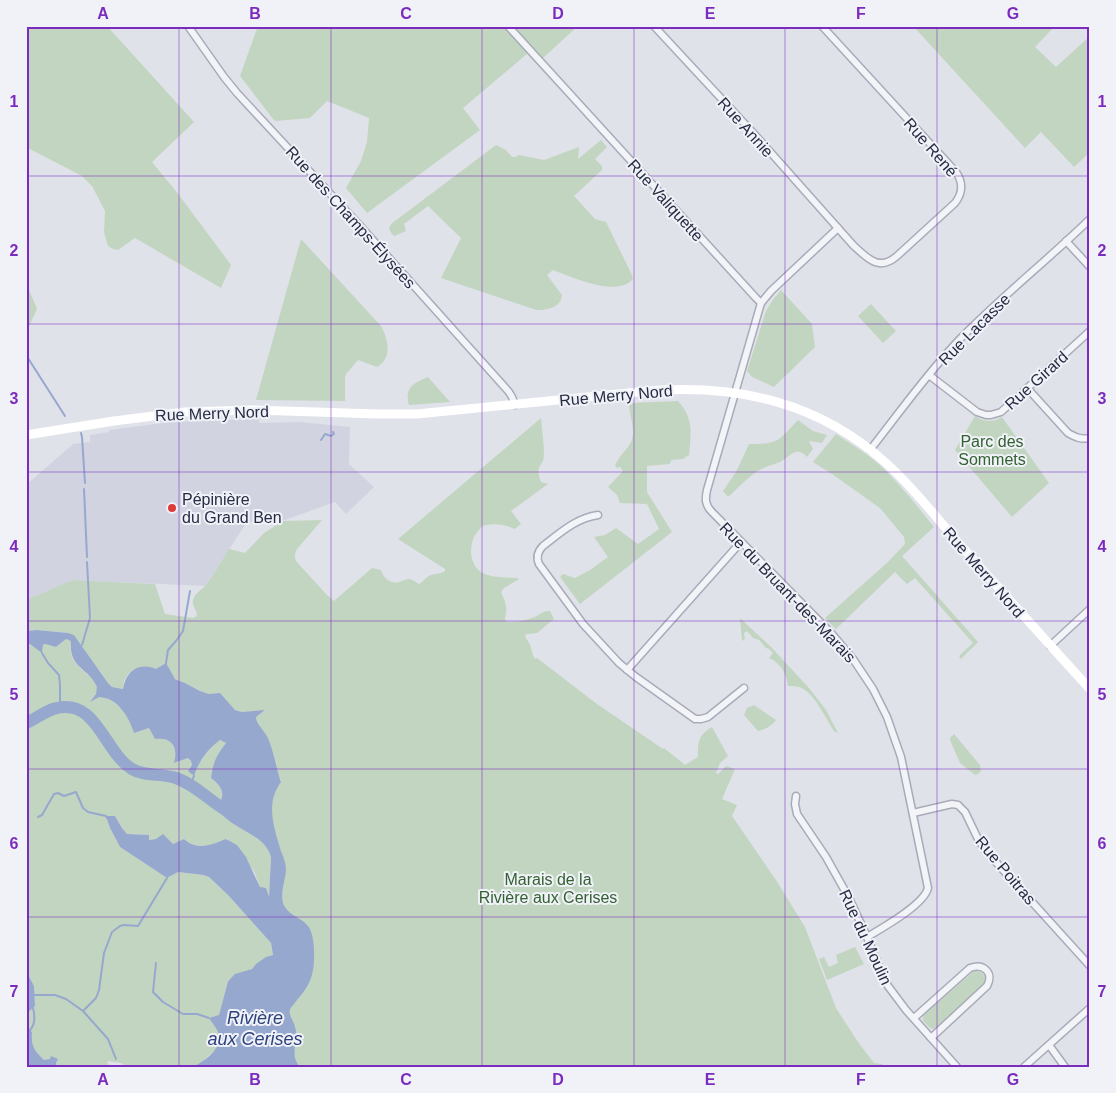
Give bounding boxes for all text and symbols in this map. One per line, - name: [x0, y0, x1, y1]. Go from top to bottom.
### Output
- text: A: [97, 5, 109, 22]
- text: B: [249, 5, 261, 22]
- text: C: [400, 5, 412, 22]
- text: D: [552, 5, 564, 22]
- text: E: [705, 5, 716, 22]
- text: F: [856, 5, 866, 22]
- text: G: [1007, 5, 1019, 22]
- text: 1: [10, 93, 19, 110]
- text: 1: [1098, 93, 1107, 110]
- street label: Rue Annie: [715, 94, 777, 161]
- street label: Rue René: [901, 115, 961, 180]
- street label: Rue des Champs-Élysées: [282, 142, 420, 292]
- street label: Rue Valiquette: [625, 156, 707, 245]
- text: 2: [10, 242, 19, 259]
- text: 2: [1098, 242, 1107, 259]
- street label: Rue Lacasse: [935, 290, 1013, 368]
- street label: Rue Girard: [1002, 348, 1071, 413]
- street label: Rue Merry Nord: [559, 382, 673, 409]
- text: 3: [10, 390, 19, 407]
- text: 3: [1098, 390, 1107, 407]
- street label: Rue Merry Nord: [155, 403, 269, 424]
- park label: Parc des Sommets: [958, 433, 1026, 468]
- place label: Pépinière du Grand Ben: [182, 491, 282, 526]
- marker: Pépinière du Grand Ben: [166, 502, 178, 514]
- street label: Rue du Bruant-des-Marais: [716, 519, 859, 666]
- street label: Rue Merry Nord: [940, 524, 1027, 621]
- text: 4: [10, 538, 19, 555]
- text: 4: [1098, 538, 1107, 555]
- text: 5: [10, 686, 19, 703]
- text: 5: [1098, 686, 1107, 703]
- street label: Rue Poitras: [972, 833, 1039, 908]
- text: 6: [10, 835, 19, 852]
- text: 6: [1098, 835, 1107, 852]
- park label: Marais de la Rivière aux Cerises: [479, 871, 617, 906]
- street label: Rue du Moulin: [836, 887, 895, 988]
- text: 7: [10, 983, 19, 1000]
- text: 7: [1098, 983, 1107, 1000]
- water label: Rivière aux Cerises: [207, 1008, 303, 1049]
- text: A: [97, 1071, 109, 1088]
- text: B: [249, 1071, 261, 1088]
- text: C: [400, 1071, 412, 1088]
- text: D: [552, 1071, 564, 1088]
- text: E: [705, 1071, 716, 1088]
- text: F: [856, 1071, 866, 1088]
- text: G: [1007, 1071, 1019, 1088]

